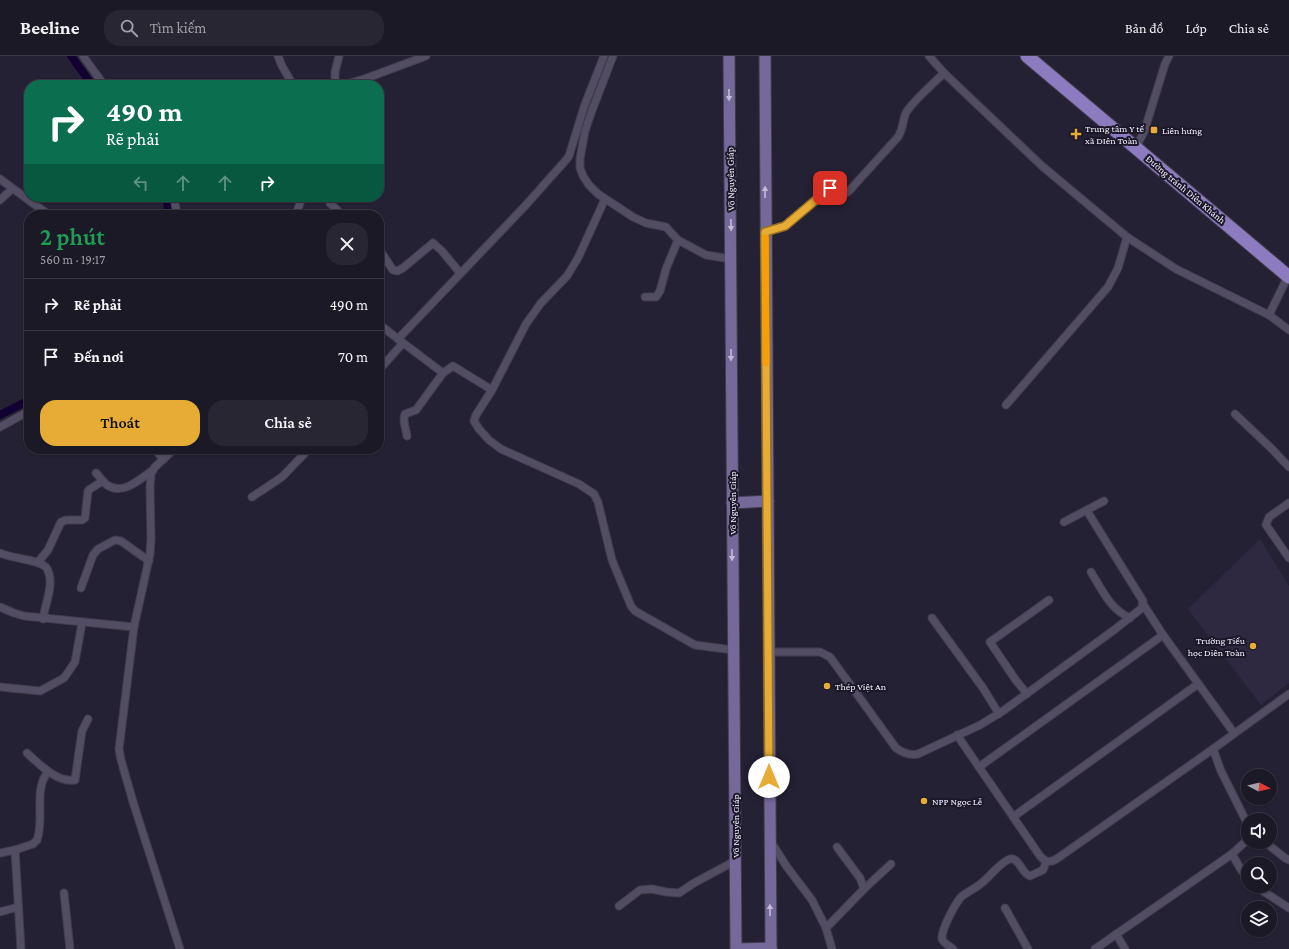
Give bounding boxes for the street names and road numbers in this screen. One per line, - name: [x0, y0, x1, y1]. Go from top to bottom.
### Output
- street label: Võ Nguyên Giáp: [724, 147, 737, 211]
- street label: Đường tránh Diên Khánh: [1144, 153, 1228, 226]
- street label: Võ Nguyên Giáp: [727, 471, 738, 535]
- street label: Võ Nguyên Giáp: [730, 794, 741, 858]

